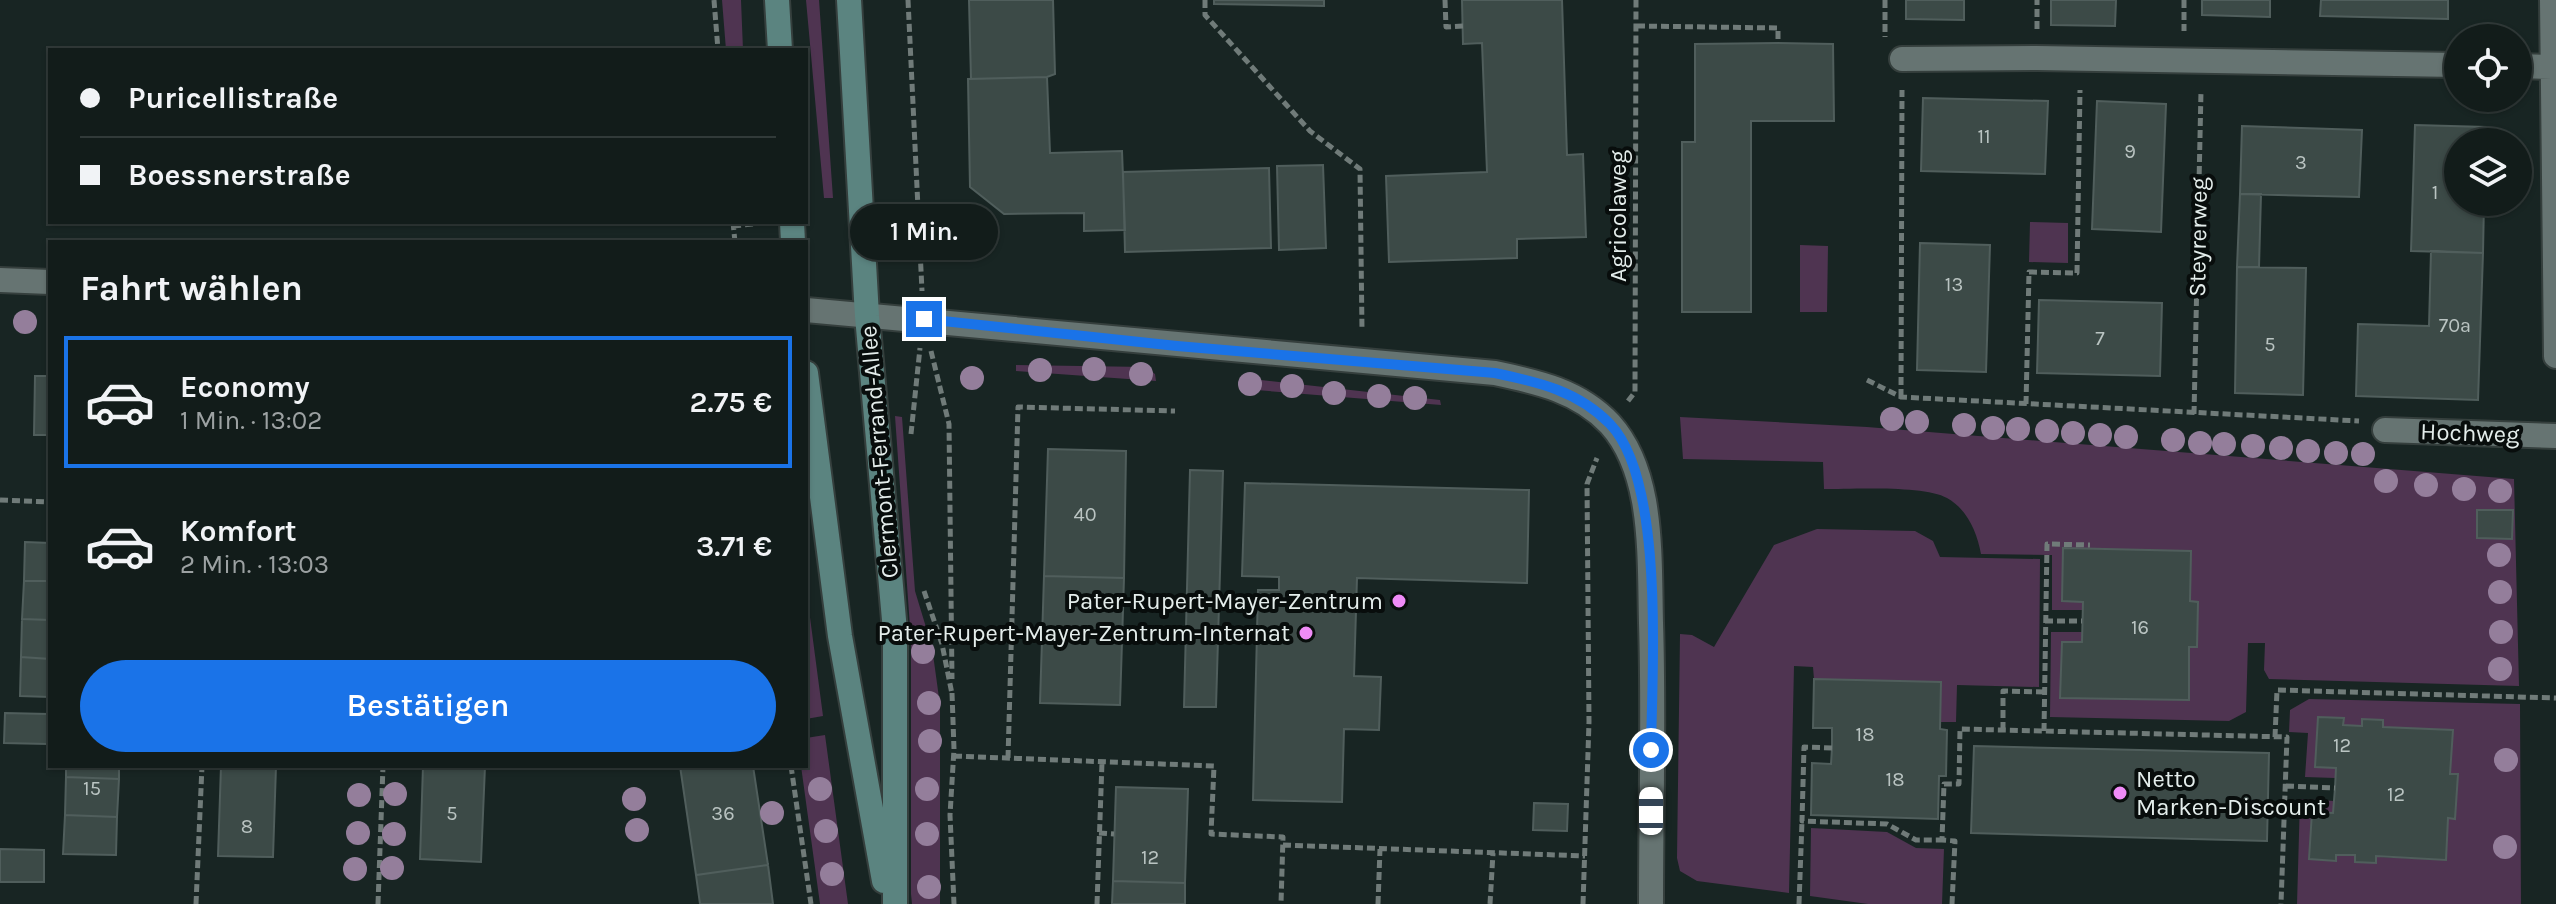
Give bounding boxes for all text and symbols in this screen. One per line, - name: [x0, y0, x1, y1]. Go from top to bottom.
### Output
- map controls: [2444, 24, 2532, 216]
- button: locate: [2444, 24, 2532, 112]
- text: Puricellistraße: [128, 80, 338, 116]
- house number: 11: [1977, 125, 1991, 148]
- button: layers: [2444, 128, 2532, 216]
- house number: 9: [2124, 140, 2136, 163]
- street label: Agricolaweg: [1604, 150, 1632, 282]
- house number: 3: [2295, 151, 2307, 174]
- text: Boessnerstraße: [128, 157, 351, 193]
- street label: Steyrerweg: [2183, 176, 2213, 297]
- house number: 1: [2432, 181, 2438, 204]
- callout: 1 Min.: [850, 203, 998, 259]
- text: 1 Min.: [890, 216, 958, 247]
- text: Fahrt wählen: [80, 267, 303, 309]
- house number: 13: [1945, 273, 1963, 296]
- route end: [906, 301, 942, 337]
- house number: 70a: [2439, 314, 2471, 337]
- street label: Clermont-Ferrand-Allee: [854, 324, 904, 580]
- house number: 7: [2095, 327, 2105, 350]
- house number: 5: [2264, 333, 2276, 356]
- icon: car: [84, 366, 156, 438]
- text: Economy: [180, 369, 310, 405]
- text: 2.75 €: [690, 384, 772, 420]
- text: 1 Min. · 13:02: [180, 405, 322, 436]
- street label: Hochweg: [2420, 417, 2521, 449]
- house number: 40: [1073, 503, 1097, 526]
- icon: car: [84, 510, 156, 582]
- text: Komfort: [180, 513, 297, 549]
- text: 3.71 €: [696, 528, 772, 564]
- text: 2 Min. · 13:03: [180, 549, 329, 580]
- place label: Pater-Rupert-Mayer-Zentrum: [1067, 587, 1383, 615]
- marker: Pater-Rupert-Mayer-Zentrum: [1390, 592, 1408, 610]
- house number: 16: [2131, 616, 2149, 639]
- place label: Pater-Rupert-Mayer-Zentrum-Internat: [877, 619, 1290, 647]
- marker: Pater-Rupert-Mayer-Zentrum-Internat: [1297, 624, 1315, 642]
- button: Bestätigen: [80, 660, 776, 752]
- house number: 18: [1856, 723, 1874, 746]
- route start: [1633, 732, 1669, 768]
- house number: 12: [2333, 734, 2351, 757]
- place label: Netto Marken-Discount: [2136, 765, 2326, 821]
- house number: 18: [1886, 768, 1904, 791]
- house number: 15: [83, 777, 101, 800]
- house number: 12: [2387, 783, 2405, 806]
- marker: Netto Marken-Discount: [2111, 784, 2129, 802]
- car: [1639, 787, 1663, 835]
- house number: 5: [446, 802, 458, 825]
- house number: 36: [711, 802, 735, 825]
- house number: 8: [241, 815, 253, 838]
- house number: 12: [1141, 846, 1159, 869]

